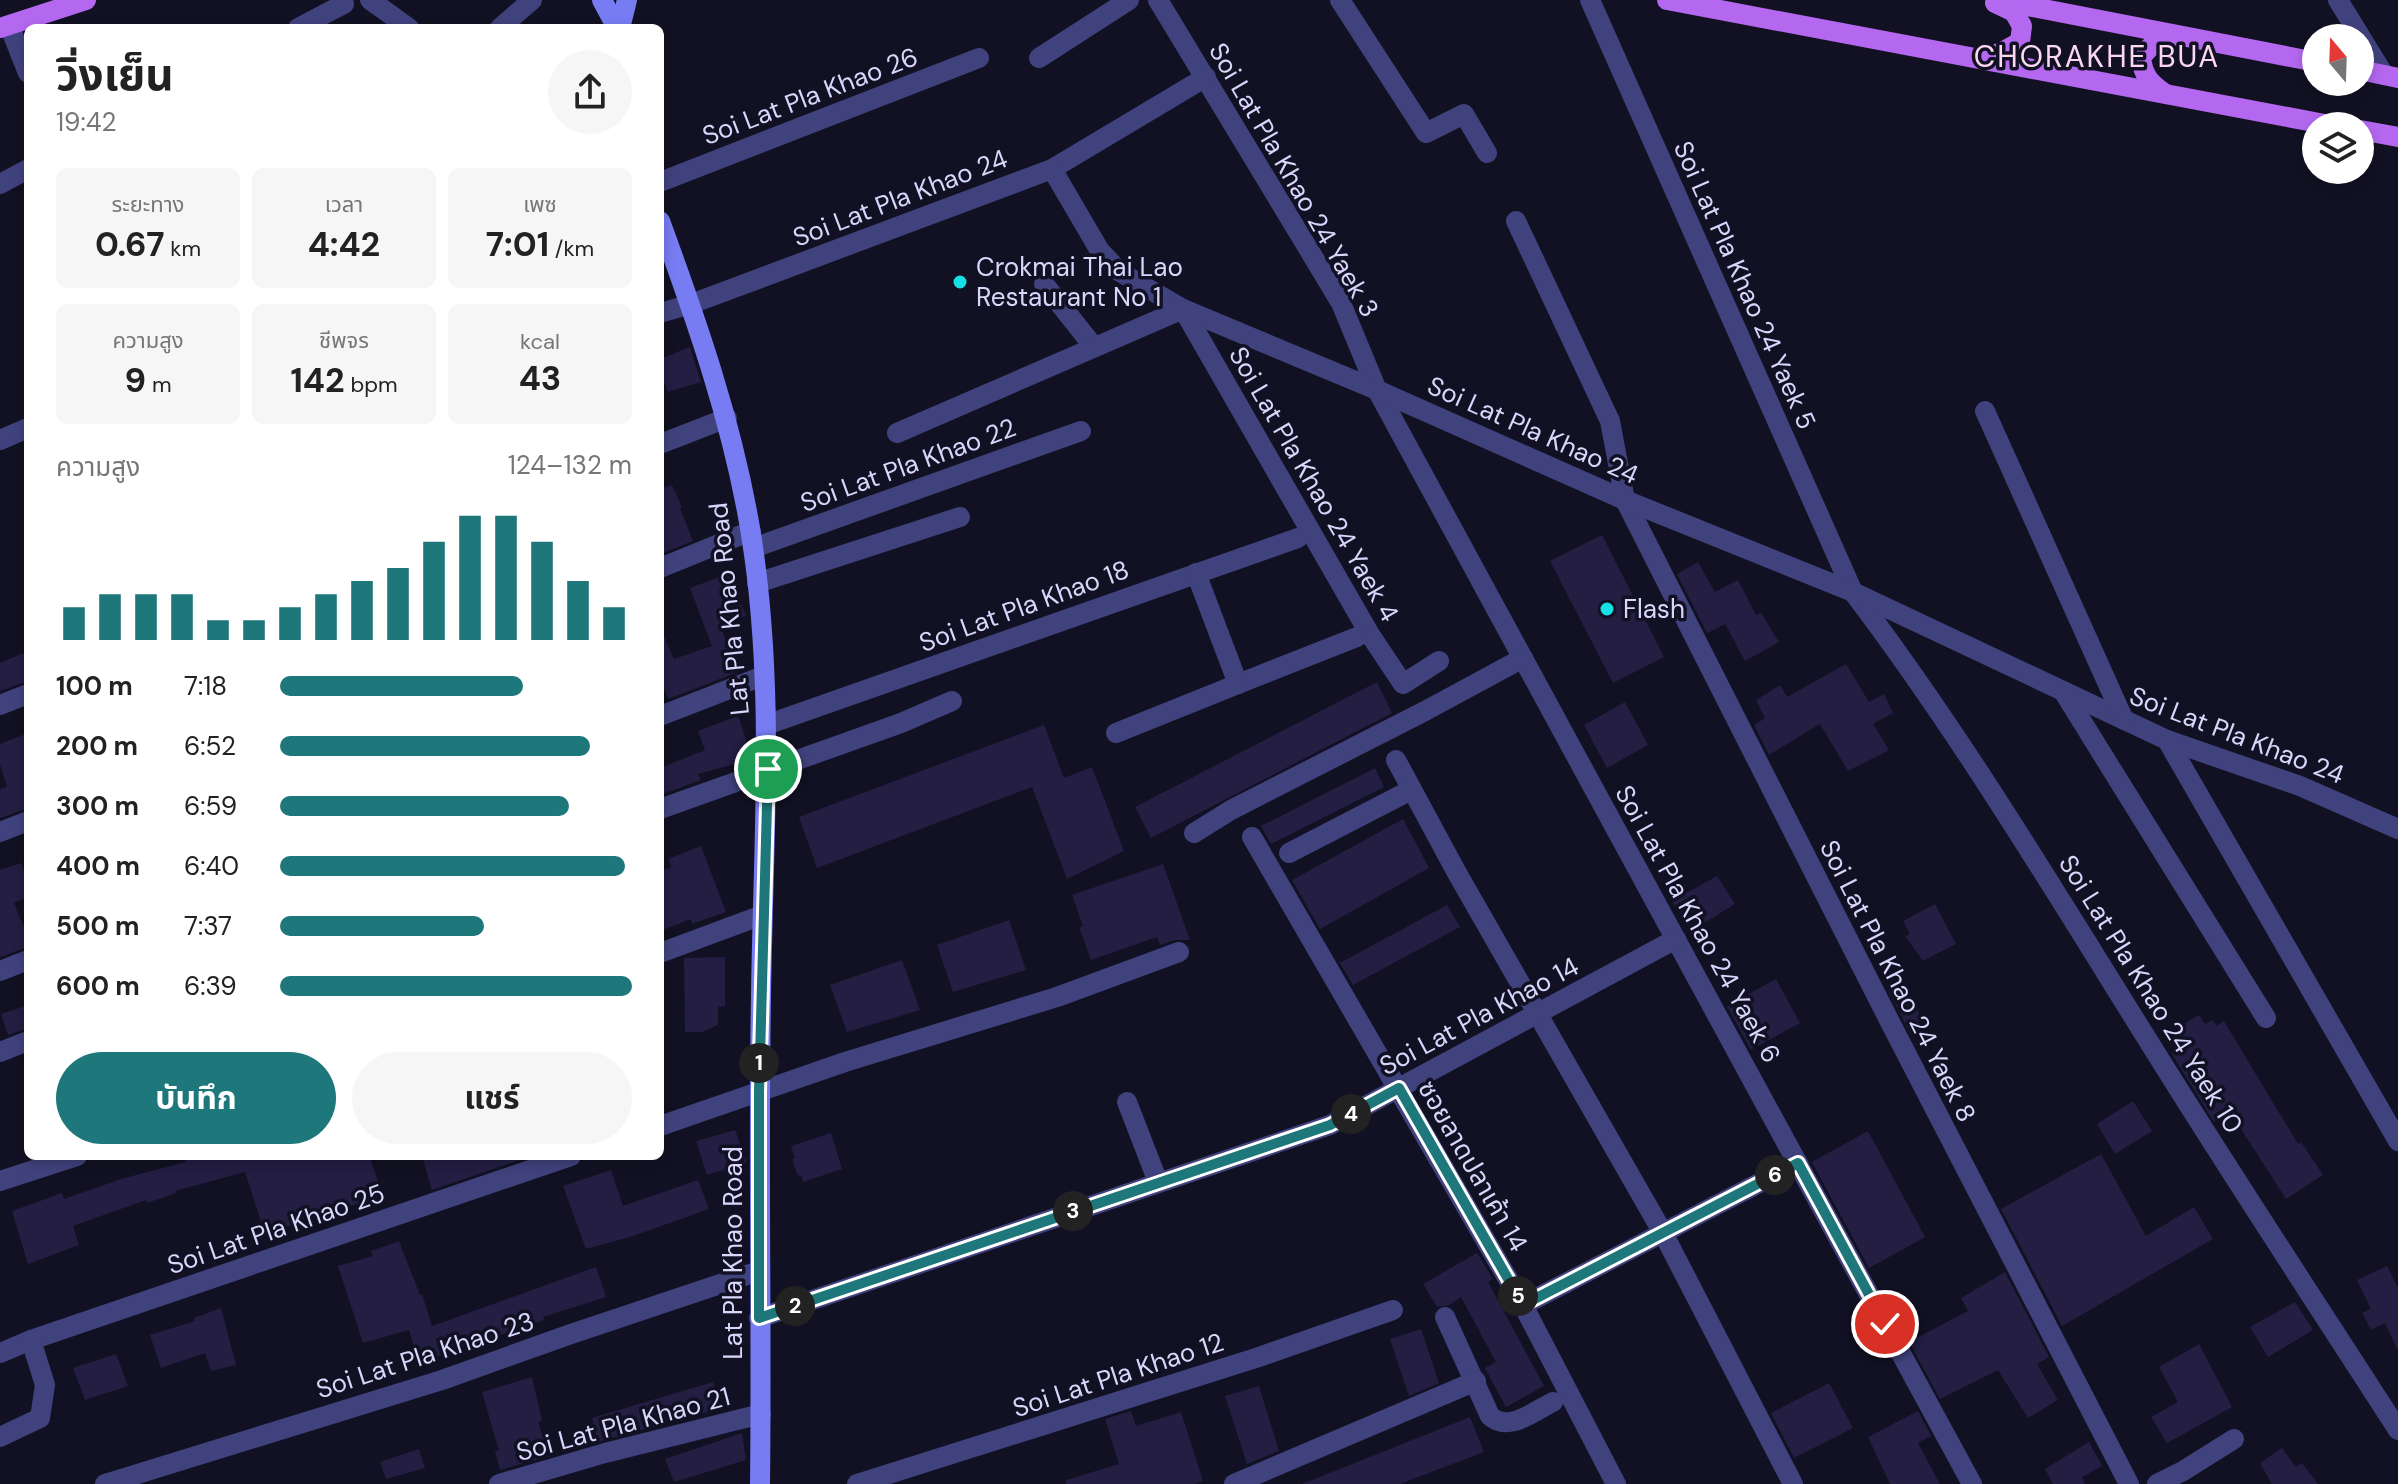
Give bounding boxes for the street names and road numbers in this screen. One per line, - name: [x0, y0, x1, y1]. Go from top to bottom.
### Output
- street label: Soi Lat Pla Khao 24 Yaek 3: [1201, 37, 1387, 323]
- street label: Soi Lat Pla Khao 26: [697, 39, 923, 153]
- street label: Soi Lat Pla Khao 24 Yaek 5: [1666, 136, 1824, 434]
- street label: Soi Lat Pla Khao 24: [788, 141, 1012, 255]
- street label: Soi Lat Pla Khao 24 Yaek 4: [1221, 340, 1407, 628]
- street label: Soi Lat Pla Khao 24: [1422, 368, 1644, 492]
- street label: Soi Lat Pla Khao 22: [796, 410, 1020, 520]
- street label: Lat Pla Khao Road: [701, 501, 757, 717]
- street label: Soi Lat Pla Khao 18: [914, 552, 1134, 660]
- street label: Soi Lat Pla Khao 24: [2125, 678, 2349, 792]
- street label: Soi Lat Pla Khao 24 Yaek 6: [1607, 779, 1789, 1069]
- street label: Soi Lat Pla Khao 24 Yaek 8: [1812, 834, 1984, 1128]
- street label: Soi Lat Pla Khao 24 Yaek 10: [2051, 848, 2251, 1140]
- street label: Soi Lat Pla Khao 14: [1374, 949, 1585, 1083]
- street label: ซอยลาดปลาเค้า 14: [1410, 1074, 1536, 1258]
- street label: Lat Pla Khao Road: [716, 1146, 750, 1360]
- street label: Soi Lat Pla Khao 25: [163, 1176, 389, 1282]
- street label: Soi Lat Pla Khao 23: [312, 1304, 538, 1406]
- street label: Soi Lat Pla Khao 12: [1008, 1325, 1228, 1425]
- street label: Soi Lat Pla Khao 21: [512, 1379, 734, 1469]

